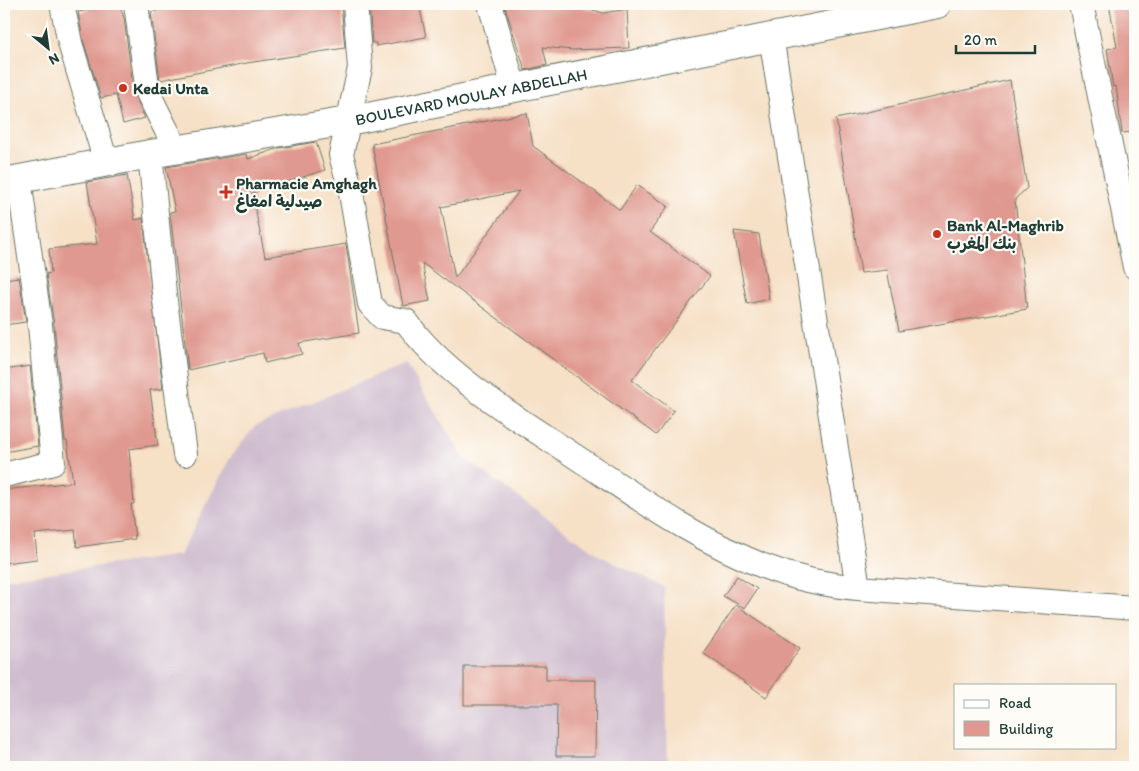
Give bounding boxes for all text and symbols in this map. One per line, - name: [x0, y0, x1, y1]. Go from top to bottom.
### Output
- north arrow: [22, 22, 72, 72]
- scale bar: [956, 22, 1035, 54]
- text: 20 m: [964, 31, 998, 49]
- text: N: [46, 49, 62, 69]
- street label: BOULEVARD MOULAY ABDELLAH: [354, 64, 589, 129]
- place label: Kedai Unta: [133, 79, 209, 98]
- marker: Kedai Unta: [117, 82, 129, 94]
- place label: Pharmacie Amghagh صيدلية امغاغ: [236, 174, 377, 213]
- marker: Pharmacie Amghagh صيدلية امغاغ: [220, 186, 232, 198]
- place label: Bank Al-Maghrib بنك المغرب: [947, 216, 1064, 253]
- marker: Bank Al-Maghrib بنك المغرب: [931, 228, 943, 240]
- legend: [954, 684, 1116, 748]
- text: Road: [999, 694, 1032, 712]
- text: Building: [999, 720, 1053, 738]

